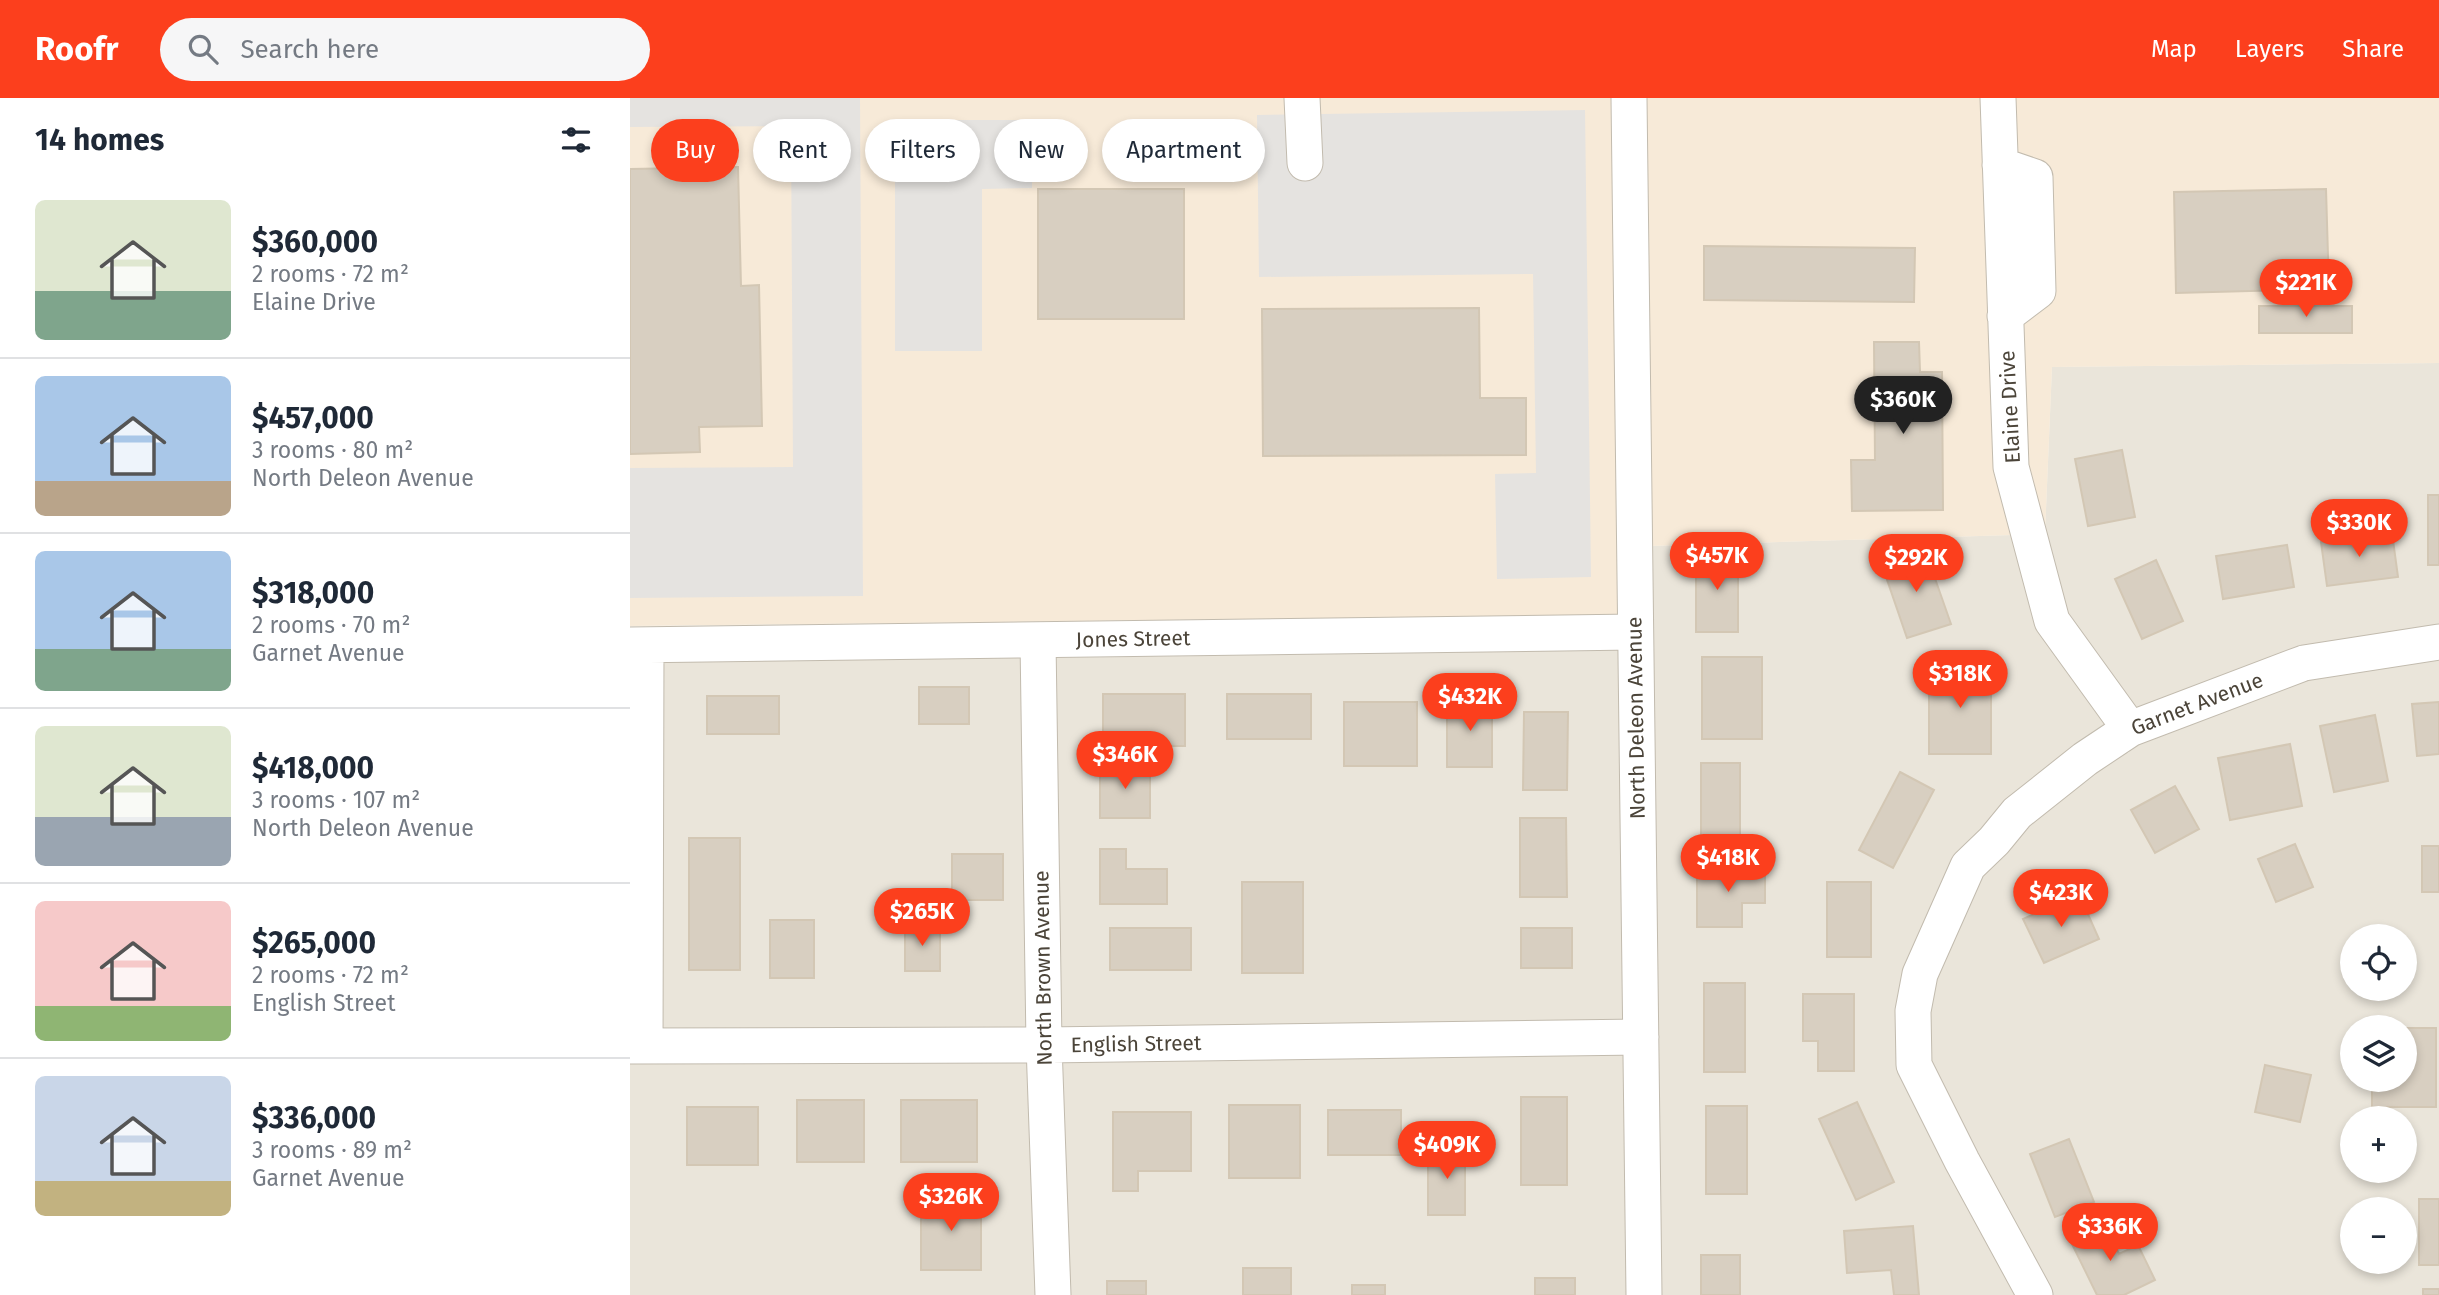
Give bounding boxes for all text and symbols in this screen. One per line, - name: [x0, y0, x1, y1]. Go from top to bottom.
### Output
- search box: [160, 18, 650, 81]
- text: Roofr: [35, 29, 118, 69]
- icon: search: [184, 30, 222, 68]
- text: Search here: [240, 34, 379, 65]
- text: Map: [2151, 35, 2197, 63]
- text: Layers: [2235, 35, 2304, 63]
- text: Share: [2342, 35, 2404, 63]
- chip: Buy: [651, 119, 739, 182]
- chip: Rent: [753, 119, 851, 182]
- chip: Filters: [865, 119, 980, 182]
- chip: New: [994, 119, 1088, 182]
- chip: Apartment: [1102, 119, 1265, 182]
- icon: filters: [557, 121, 595, 159]
- text: 14 homes: [35, 122, 164, 158]
- text: $360,000: [252, 224, 378, 260]
- icon: home: [91, 228, 175, 312]
- text: 2 rooms · 72 m²: [252, 260, 409, 288]
- pin: $221K: [2257, 260, 2355, 319]
- text: $221K: [2276, 268, 2336, 296]
- text: Elaine Drive: [252, 288, 376, 316]
- street label: Elaine Drive: [1994, 350, 2026, 464]
- pin: $360K: [1854, 376, 1952, 436]
- text: $360K: [1870, 385, 1936, 413]
- text: $457,000: [252, 400, 374, 436]
- icon: home: [91, 404, 175, 488]
- text: 3 rooms · 80 m²: [252, 436, 413, 464]
- text: North Deleon Avenue: [252, 464, 474, 492]
- pin: $330K: [2310, 500, 2408, 559]
- text: $330K: [2327, 508, 2391, 536]
- pin: $457K: [1668, 532, 1766, 592]
- pin: $292K: [1867, 534, 1965, 594]
- text: $457K: [1686, 541, 1748, 569]
- text: $292K: [1885, 543, 1947, 571]
- text: $318,000: [252, 575, 374, 611]
- icon: home: [91, 579, 175, 663]
- text: 2 rooms · 70 m²: [252, 611, 410, 639]
- street label: North Deleon Avenue: [1621, 617, 1651, 819]
- street label: Jones Street: [1075, 625, 1191, 653]
- text: Garnet Avenue: [252, 639, 405, 667]
- pin: $318K: [1911, 650, 2009, 710]
- text: $318K: [1929, 659, 1991, 687]
- street label: Garnet Avenue: [2127, 667, 2267, 741]
- pin: $432K: [1421, 674, 1519, 733]
- text: $432K: [1438, 682, 1502, 710]
- pin: $346K: [1076, 732, 1174, 791]
- text: $346K: [1092, 740, 1158, 768]
- text: $418,000: [252, 750, 374, 786]
- icon: home: [91, 754, 175, 838]
- text: 3 rooms · 107 m²: [252, 786, 420, 814]
- text: North Deleon Avenue: [252, 814, 474, 842]
- pin: $418K: [1679, 834, 1777, 894]
- text: $418K: [1697, 843, 1759, 871]
- street label: North Brown Avenue: [1028, 870, 1058, 1066]
- pin: $423K: [2012, 870, 2110, 929]
- text: $423K: [2029, 878, 2093, 906]
- pin: $265K: [873, 888, 971, 948]
- text: $265K: [890, 897, 954, 925]
- map controls: [2340, 924, 2417, 1274]
- button: locate: [2340, 924, 2417, 1001]
- text: $265,000: [252, 925, 376, 961]
- icon: home: [91, 929, 175, 1013]
- text: 2 rooms · 72 m²: [252, 961, 409, 989]
- text: English Street: [252, 989, 395, 1017]
- button: layers: [2340, 1015, 2417, 1092]
- street label: English Street: [1070, 1030, 1202, 1058]
- text: $336,000: [252, 1100, 376, 1136]
- icon: home: [91, 1104, 175, 1188]
- button: +: [2340, 1106, 2417, 1183]
- pin: $409K: [1398, 1122, 1496, 1181]
- text: $409K: [1414, 1130, 1480, 1158]
- text: 3 rooms · 89 m²: [252, 1136, 412, 1164]
- text: Garnet Avenue: [252, 1164, 405, 1192]
- pin: $326K: [902, 1174, 1000, 1233]
- text: $326K: [919, 1182, 983, 1210]
- button: −: [2340, 1197, 2417, 1274]
- pin: $336K: [2061, 1204, 2159, 1263]
- text: $336K: [2078, 1212, 2142, 1240]

